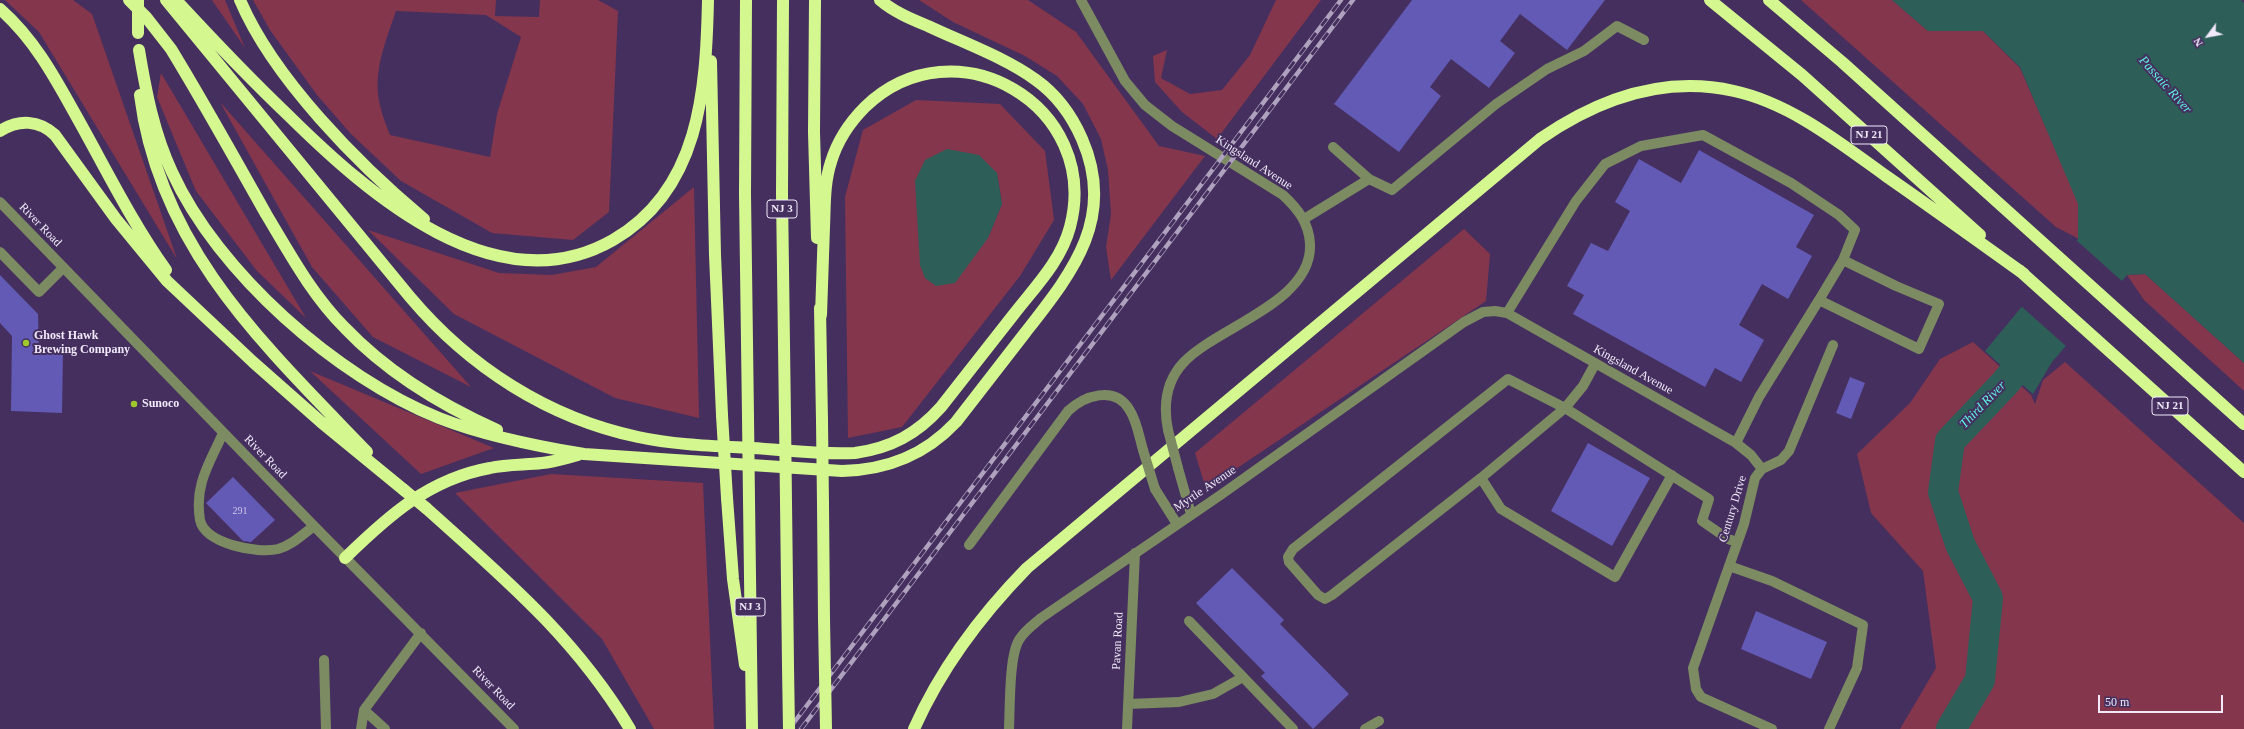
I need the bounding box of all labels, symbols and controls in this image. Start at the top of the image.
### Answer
north arrow [2188,16,2228,56]
text: N [2191,36,2205,49]
water label: Passaic River [2135,53,2195,117]
road number: NJ 21 [1851,126,1887,144]
street label: Kingsland Avenue [1213,133,1295,193]
street label: River Road [16,200,64,250]
road number: NJ 3 [767,200,797,218]
place label: Ghost Hawk Brewing Company [34,329,130,357]
marker: Ghost Hawk Brewing Company [21,338,31,348]
street label: Kingsland Avenue [1591,342,1675,398]
water label: Third River [1957,378,2009,432]
place label: Sunoco [142,397,179,411]
road number: NJ 21 [2152,397,2188,415]
marker: Sunoco [129,399,139,409]
street label: River Road [241,432,289,482]
street label: Myrtle Avenue [1171,463,1239,515]
street label: Century Drive [1716,474,1750,544]
house number: 291 [232,505,248,517]
road number: NJ 3 [735,598,765,616]
street label: Pavan Road [1109,612,1127,670]
street label: River Road [469,663,517,713]
scale bar [2100,687,2225,713]
text: 50 m [2105,695,2129,709]

